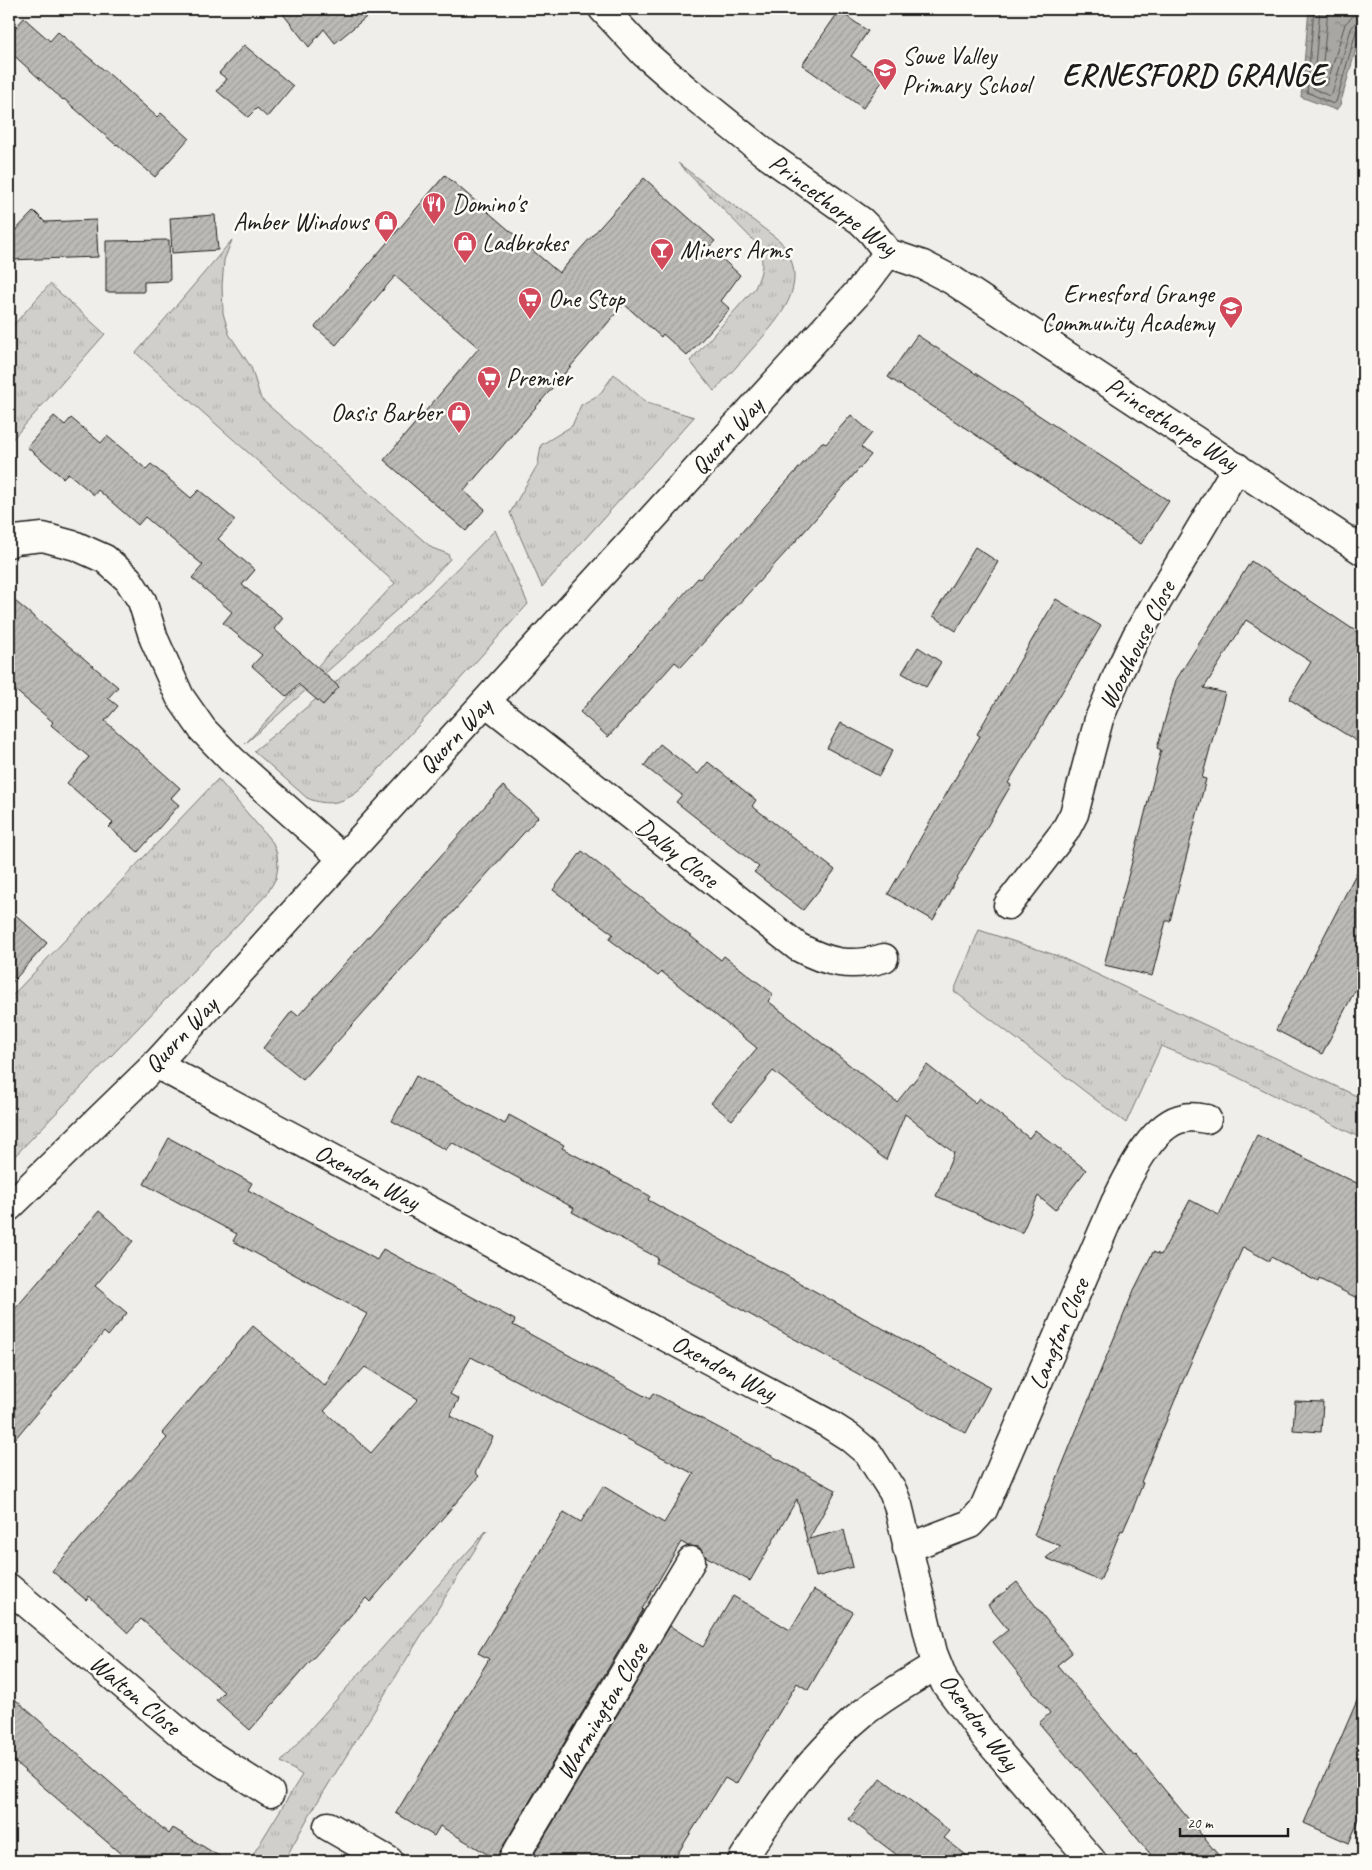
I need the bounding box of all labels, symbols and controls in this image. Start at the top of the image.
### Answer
place label: Sowe Valley Primary School [902,40,1035,101]
district label: ERNESFORD GRANGE [1062,56,1329,94]
school or university icon: Sowe Valley Primary School [872,57,898,91]
street label: Princethorpe Way [763,147,904,264]
place label: Domino's [452,188,528,220]
restaurant icon: Domino's [421,191,447,225]
place label: Amber Windows [233,206,370,238]
shop icon: Amber Windows [373,209,399,243]
place label: Ladbrokes [482,227,570,259]
shop icon: Ladbrokes [452,230,478,264]
place label: Miners Arms [680,234,793,266]
bar icon: Miners Arms [649,237,675,271]
place label: Ernesford Grange Community Academy [1041,278,1216,339]
place label: One Stop [548,283,626,315]
supermarket icon: One Stop [517,286,543,320]
school or university icon: Ernesford Grange Community Academy [1218,295,1244,329]
place label: Premier [506,362,574,394]
supermarket icon: Premier [476,365,502,399]
street label: Princethorpe Way [1100,369,1246,480]
street label: Quorn Way [684,389,772,482]
place label: Oasis Barber [331,397,444,429]
shop icon: Oasis Barber [446,400,472,434]
street label: Woodhouse Close [1091,574,1184,714]
street label: Quorn Way [411,689,500,781]
street label: Dalby Close [629,811,726,897]
street label: Quorn Way [137,988,226,1080]
street label: Oxendon Way [309,1136,426,1219]
street label: Langton Close [1021,1272,1097,1394]
street label: Oxendon Way [666,1327,783,1410]
street label: Warmington Close [549,1635,656,1785]
street label: Walton Close [83,1648,189,1744]
street label: Oxendon Way [932,1667,1027,1778]
scale bar [1180,1805,1287,1837]
text: 20 m [1187,1814,1214,1833]

